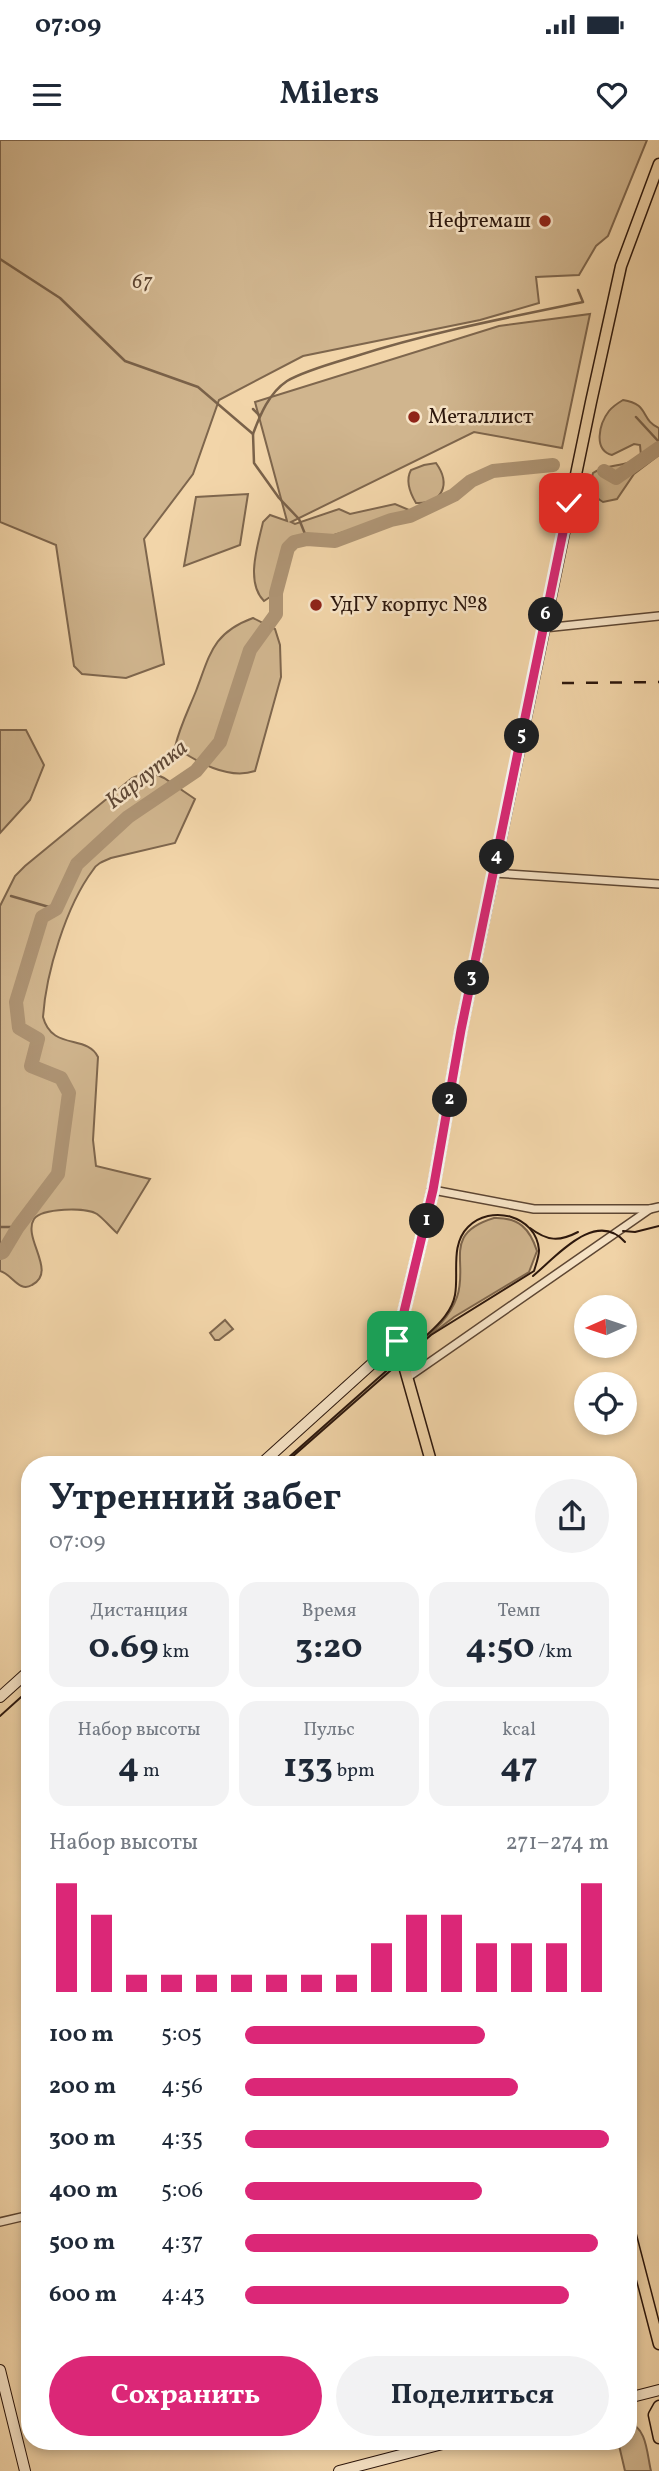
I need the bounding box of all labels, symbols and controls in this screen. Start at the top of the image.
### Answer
text: 07:09 [35,7,101,43]
text: Milers [280,73,379,117]
icon: menu [28,76,66,114]
icon: heart [593,76,631,114]
place label: Нефтемаш [428,207,531,236]
marker: Нефтемаш [537,213,553,229]
park label: 67 [131,268,153,297]
place label: Металлист [428,403,534,432]
marker: Металлист [406,409,422,425]
pin [539,473,599,533]
icon: check [550,484,588,522]
place label: УдГУ корпус №8 [330,591,488,620]
marker: УдГУ корпус №8 [308,597,324,613]
pin: 6 [528,598,564,632]
text: 6 [540,601,551,627]
pin: 5 [504,718,540,754]
text: 5 [517,722,526,748]
water label: Карлутка [99,732,195,817]
pin: 4 [480,840,514,874]
text: 4 [491,843,502,869]
pin: 3 [454,960,490,996]
text: 3 [467,964,476,990]
pin: 2 [433,1082,468,1118]
text: 2 [445,1086,454,1112]
pin: 1 [410,1204,444,1238]
text: 1 [423,1207,430,1233]
north arrow [574,1295,637,1358]
map controls [574,1295,637,1435]
pin [367,1311,427,1371]
icon: arrive [378,1322,416,1360]
button: locate [574,1372,637,1435]
text: Утренний забег [49,1473,341,1526]
button: share [535,1479,609,1553]
text: 07:09 [49,1526,105,1558]
text: Дистанция [90,1598,188,1624]
text: Время [302,1598,356,1624]
text: Темп [498,1598,540,1624]
text: 0.69 [88,1624,159,1672]
text: 3:20 [295,1624,363,1672]
text: 4:50 [465,1624,535,1672]
text: km [159,1639,190,1665]
text: /km [535,1639,573,1665]
text: Набор высоты [77,1717,201,1743]
text: Пульс [303,1717,355,1743]
text: kcal [502,1717,536,1743]
text: 4 [118,1743,139,1791]
text: 133 [283,1743,333,1791]
text: 47 [500,1743,538,1791]
text: m [139,1758,160,1784]
text: bpm [333,1758,375,1784]
text: Набор высоты [49,1827,198,1859]
text: 271–274 m [506,1827,609,1859]
text: 100 m [49,2019,114,2051]
text: 5:05 [161,2019,202,2051]
text: 200 m [49,2071,116,2103]
text: 4:56 [161,2071,203,2103]
text: 300 m [49,2123,116,2155]
text: 4:35 [161,2123,203,2155]
text: 400 m [49,2175,118,2207]
text: 5:06 [161,2175,203,2207]
text: 500 m [49,2227,115,2259]
text: 4:37 [161,2227,203,2259]
text: 600 m [49,2279,117,2311]
text: 4:43 [161,2279,205,2311]
button: Сохранить [49,2356,322,2436]
button: Поделиться [336,2356,609,2436]

